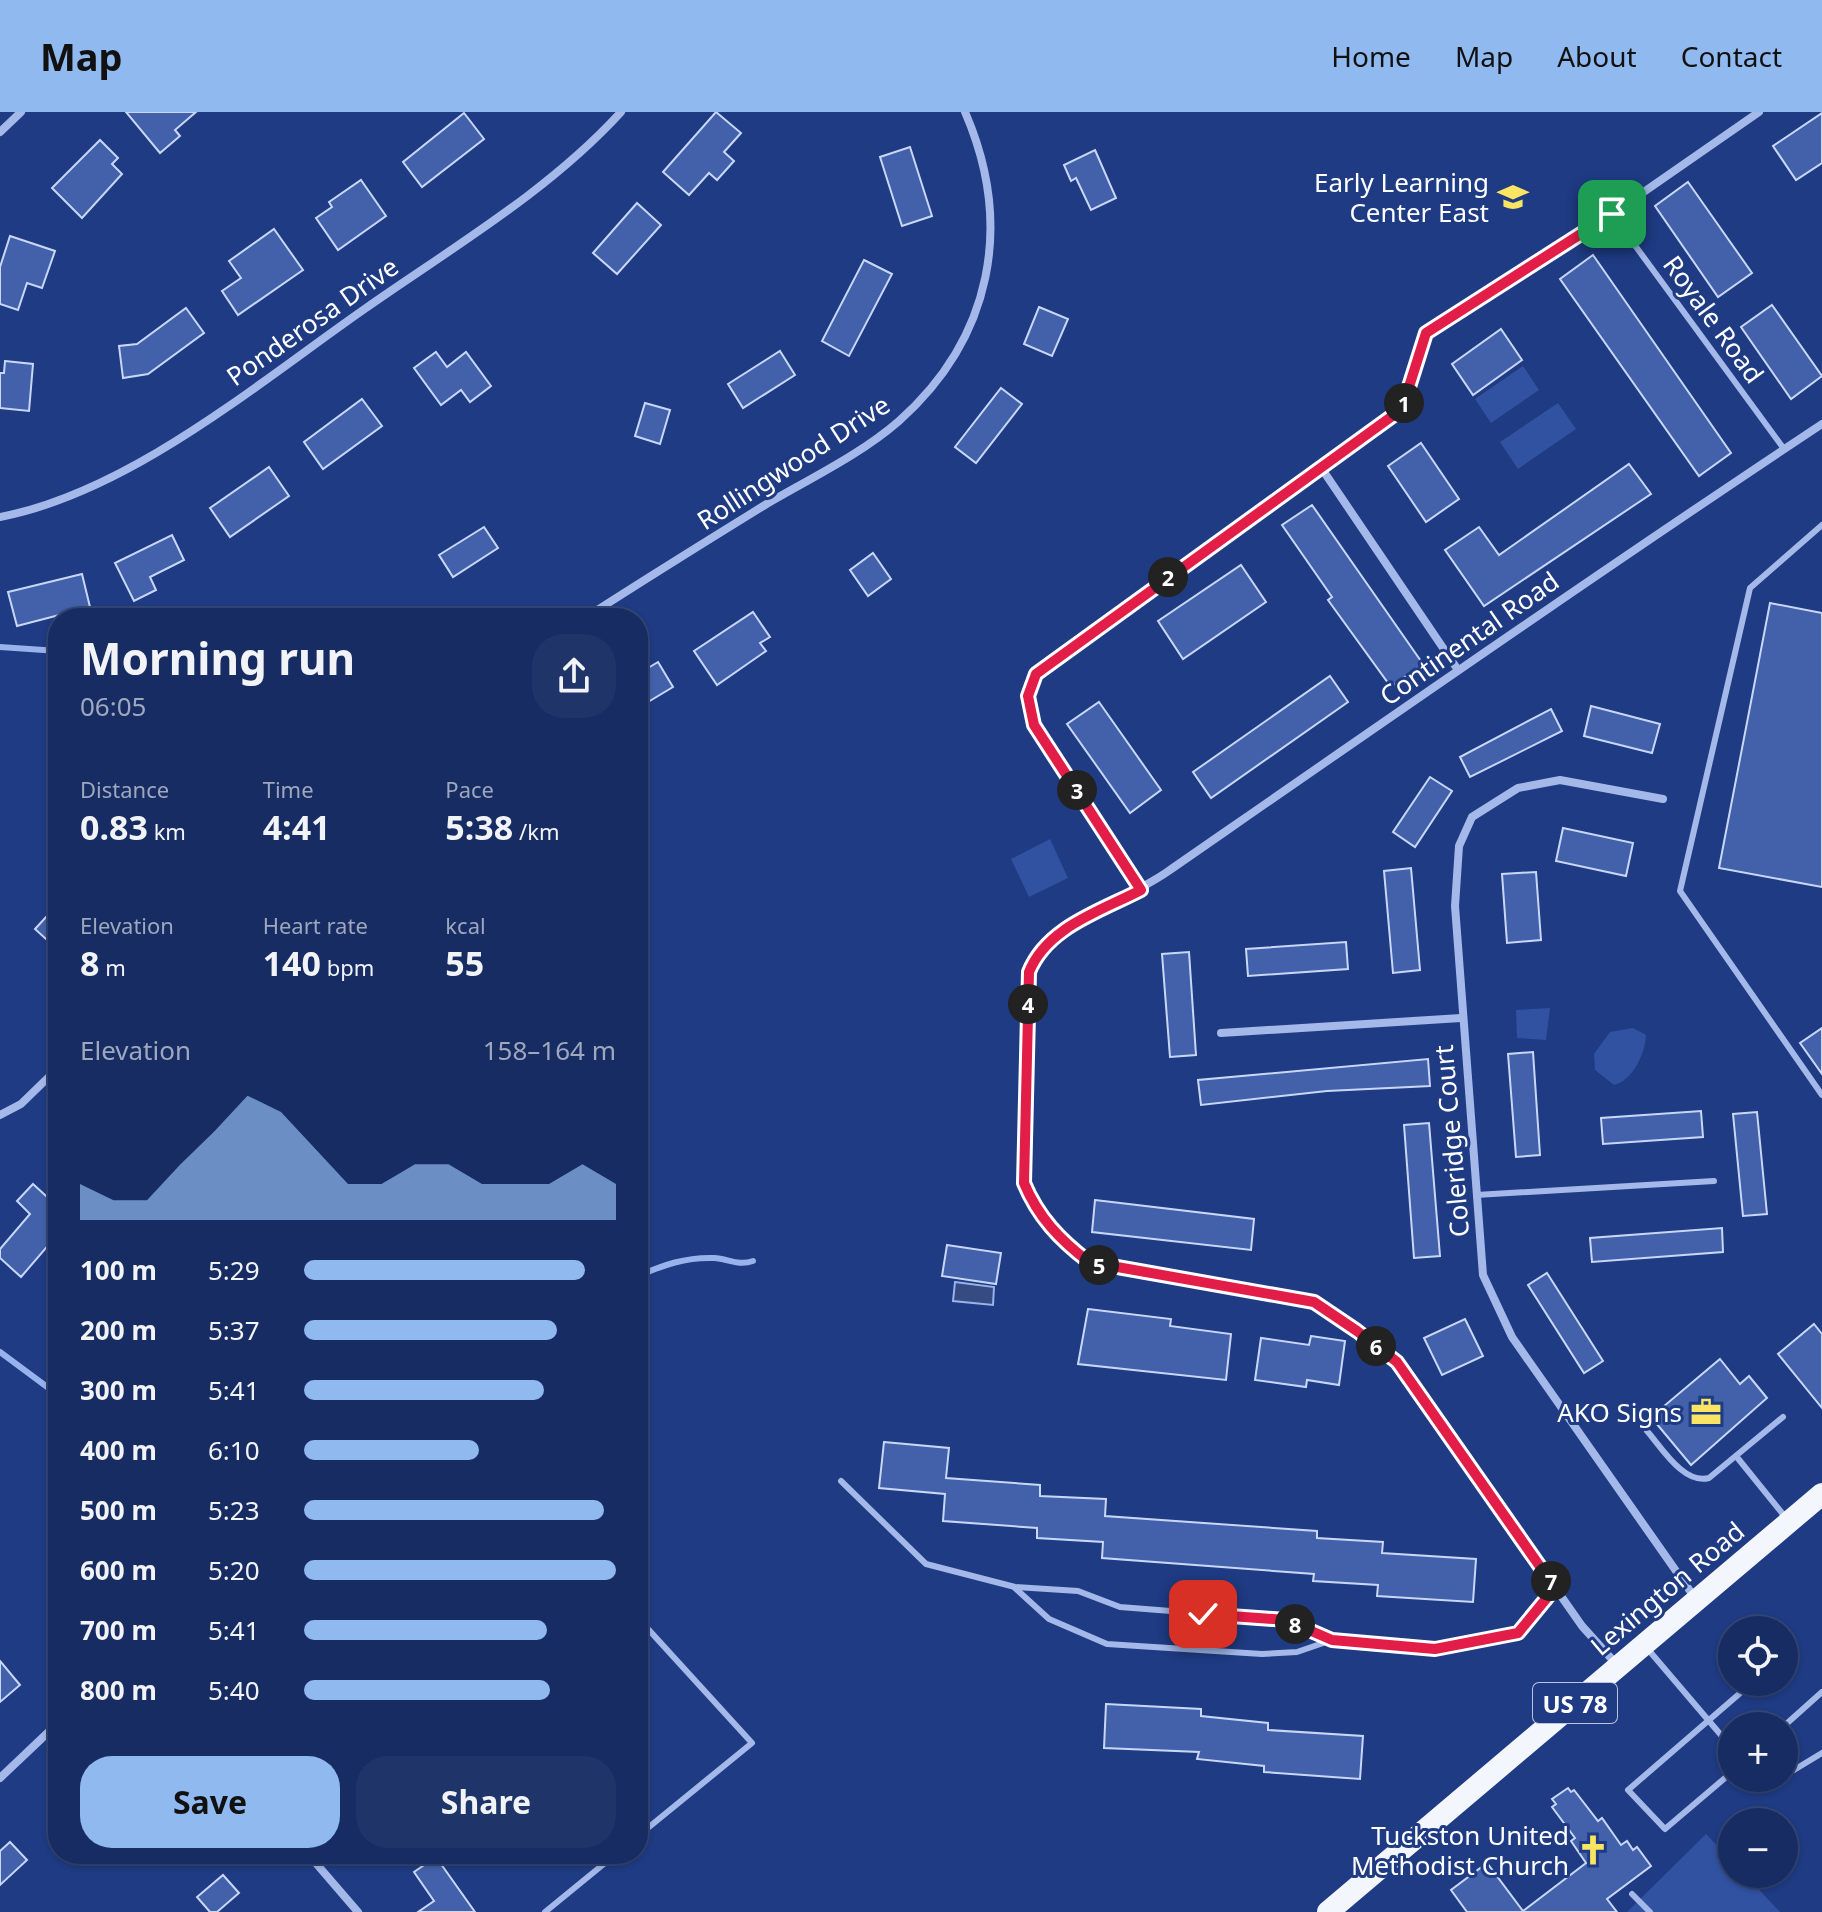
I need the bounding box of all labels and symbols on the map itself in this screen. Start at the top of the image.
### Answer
place label: Early Learning Center East [1314,164,1489,230]
school or university icon: Early Learning Center East [1496,180,1530,214]
pin [1578,180,1646,248]
street label: Ponderosa Drive [219,248,405,394]
street label: Royale Road [1655,248,1773,390]
pin: 1 [1384,383,1424,423]
street label: Rollingwood Drive [690,386,896,538]
pin: 2 [1148,557,1188,597]
street label: Continental Road [1372,563,1566,713]
pin: 3 [1057,770,1097,810]
pin: 4 [1008,984,1048,1024]
street label: Coleridge Court [1425,1043,1477,1239]
pin: 5 [1079,1245,1119,1285]
pin: 6 [1356,1326,1396,1366]
place label: AKO Signs [1557,1394,1682,1430]
office icon: AKO Signs [1689,1395,1723,1429]
street label: Lexington Road [1582,1513,1752,1663]
pin: 7 [1531,1561,1571,1601]
pin [1169,1580,1237,1648]
pin: 8 [1275,1604,1315,1644]
road number: US 78 [1533,1683,1617,1723]
place label: Tuckston United Methodist Church [1351,1817,1569,1883]
church icon: Tuckston United Methodist Church [1576,1833,1610,1867]

